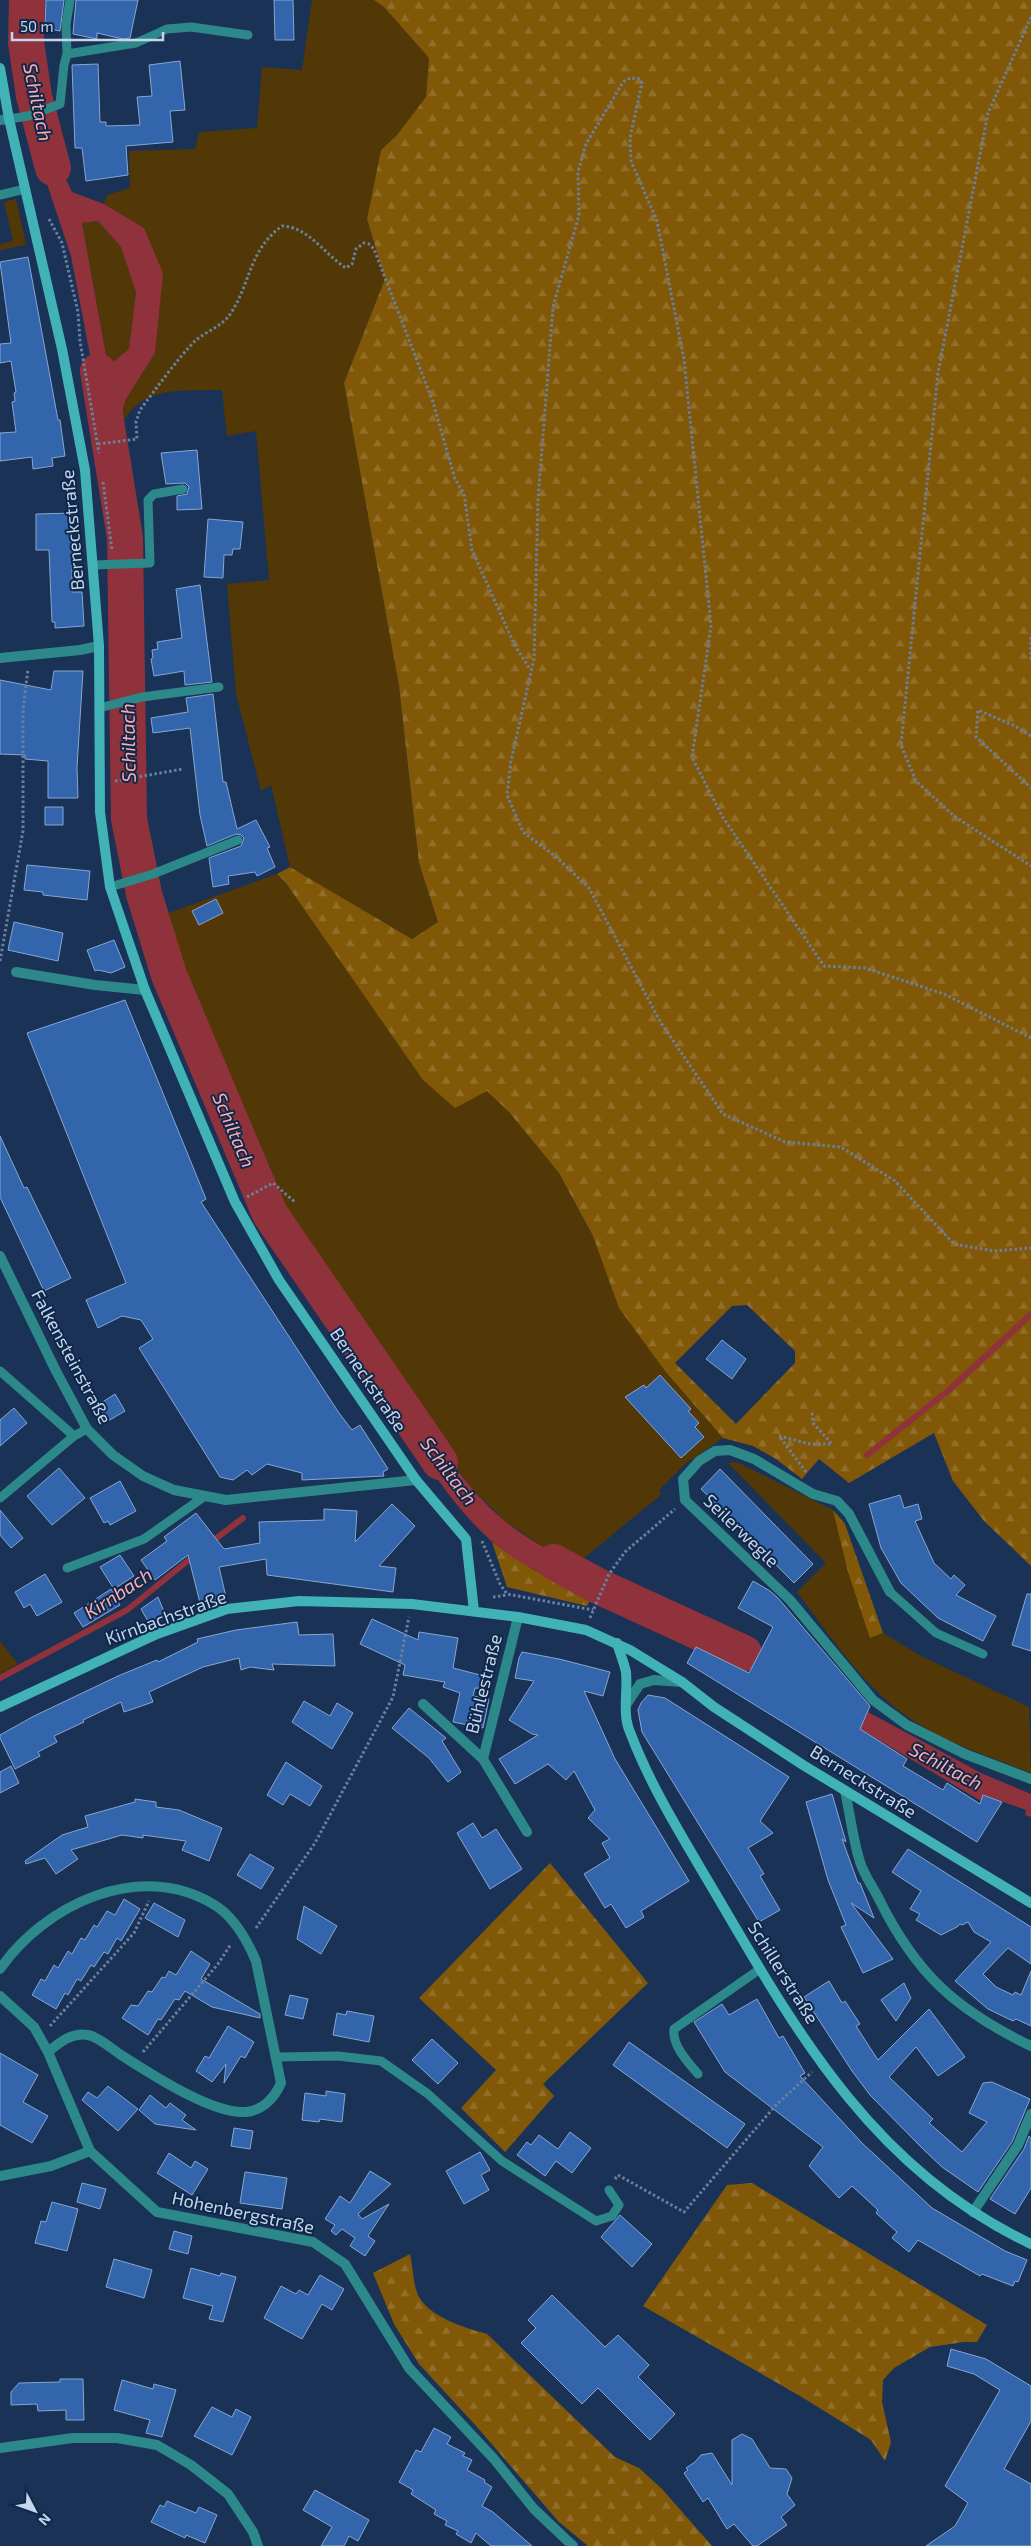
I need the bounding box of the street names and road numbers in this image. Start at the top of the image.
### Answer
street label: Berneckstraße [56,469,88,591]
street label: Falkensteinstraße [27,1286,117,1427]
street label: Berneckstraße [326,1323,412,1436]
street label: Seilerwegle [700,1489,784,1572]
street label: Kirnbachstraße [102,1585,229,1649]
street label: Bühlestraße [460,1632,506,1736]
street label: Berneckstraße [806,1740,921,1823]
street label: Schillerstraße [744,1917,824,2028]
street label: Hohenbergstraße [170,2186,316,2238]

